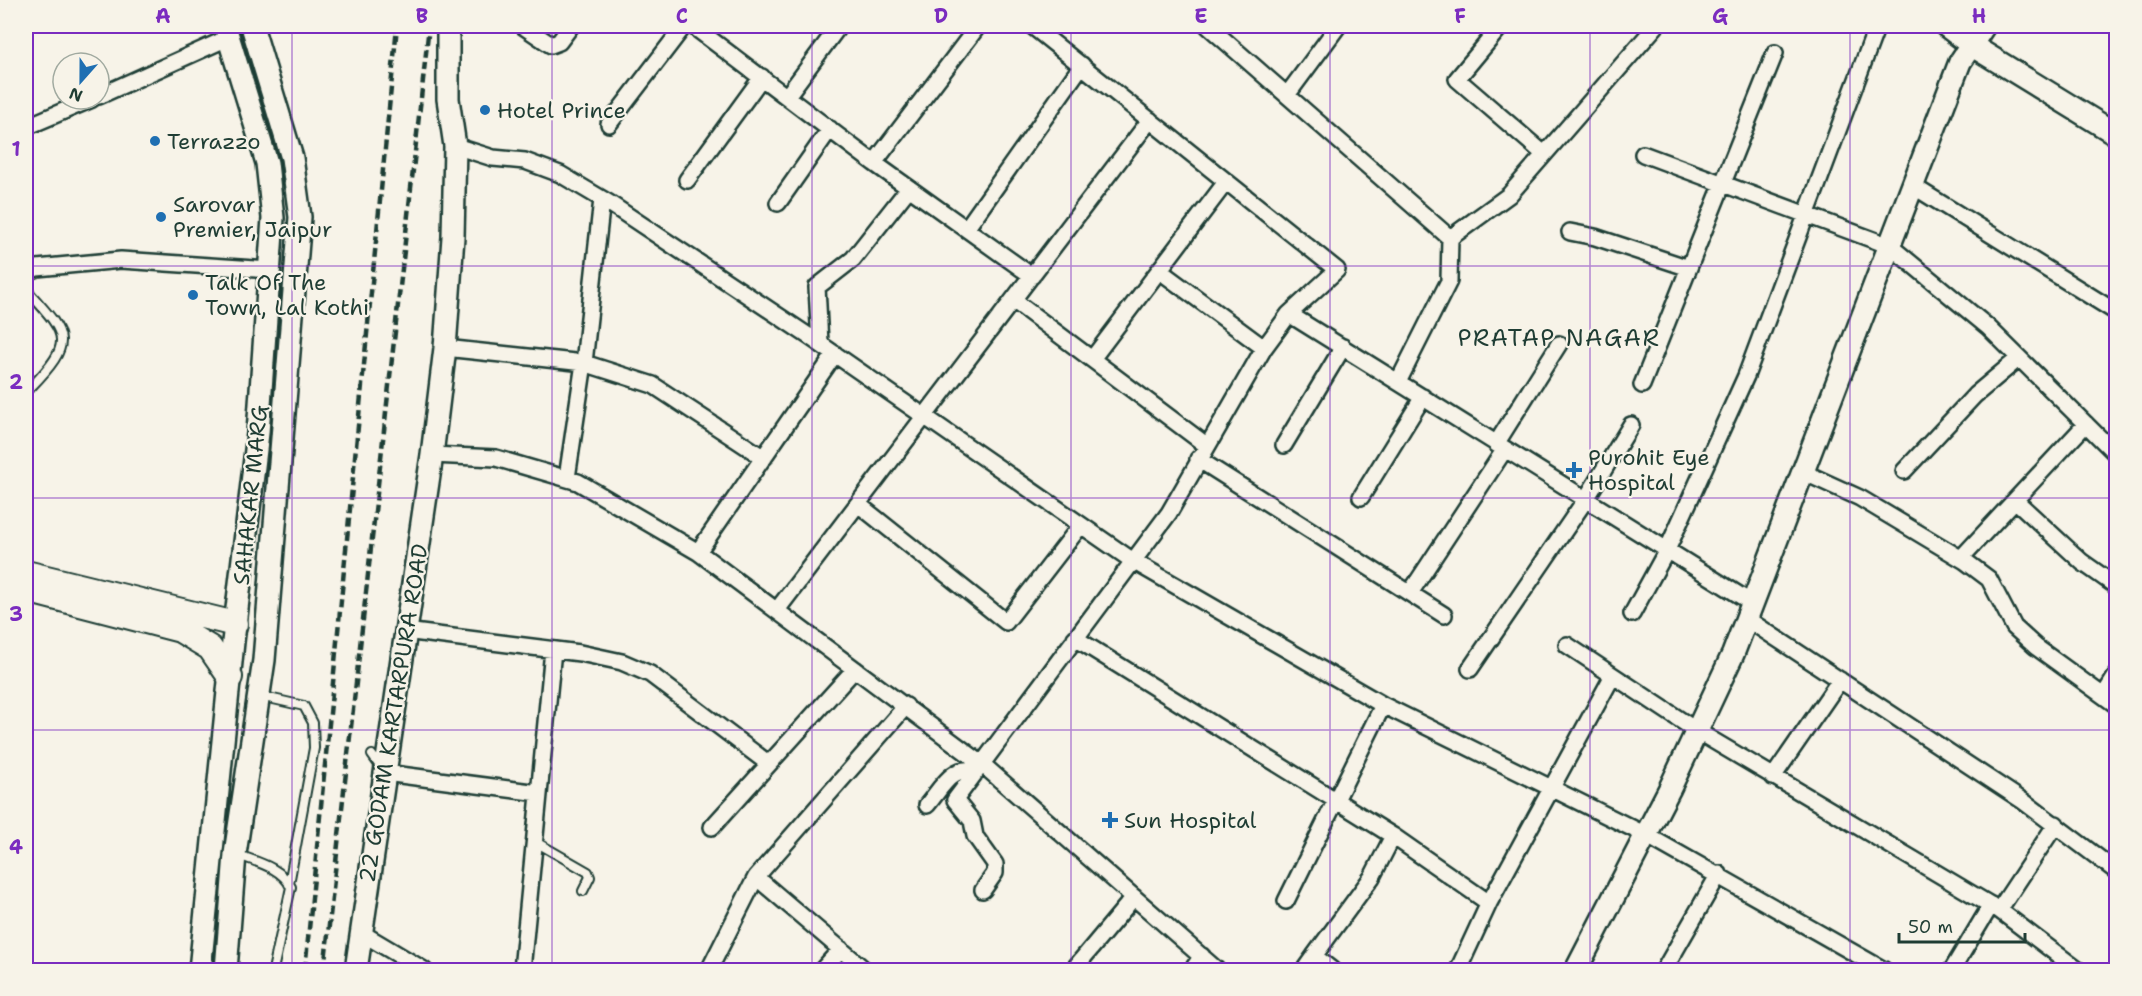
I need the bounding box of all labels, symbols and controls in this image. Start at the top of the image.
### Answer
text: A [155,3,171,29]
text: B [416,3,428,29]
text: C [676,3,688,29]
text: D [934,3,948,29]
text: E [1194,3,1208,29]
text: F [1454,3,1466,29]
text: G [1712,3,1728,29]
text: H [1972,3,1986,29]
north arrow [51,51,111,111]
text: N [66,82,85,107]
place label: Hotel Prince [497,96,626,125]
marker: Hotel Prince [478,103,492,117]
place label: Terrazzo [167,127,261,156]
marker: Terrazzo [148,134,162,148]
text: 1 [11,136,21,162]
place label: Sarovar Premier, Jaipur [173,190,332,244]
marker: Sarovar Premier, Jaipur [154,210,168,224]
place label: Talk Of The Town, Lal Kothi [205,268,369,322]
marker: Talk Of The Town, Lal Kothi [186,288,200,302]
district label: PRATAP NAGAR [1457,322,1661,354]
text: 2 [9,369,23,395]
street label: SAHAKAR MARG [227,403,274,586]
place label: Purohit Eye Hospital [1588,443,1710,497]
marker: Purohit Eye Hospital [1565,461,1583,479]
street label: 22 GODAM KARTARPURA ROAD [352,542,435,885]
text: 3 [9,601,23,627]
place label: Sun Hospital [1124,806,1257,835]
marker: Sun Hospital [1101,811,1119,829]
text: 4 [9,834,23,860]
scale bar [1899,906,2025,944]
text: 50 m [1908,915,1953,939]

